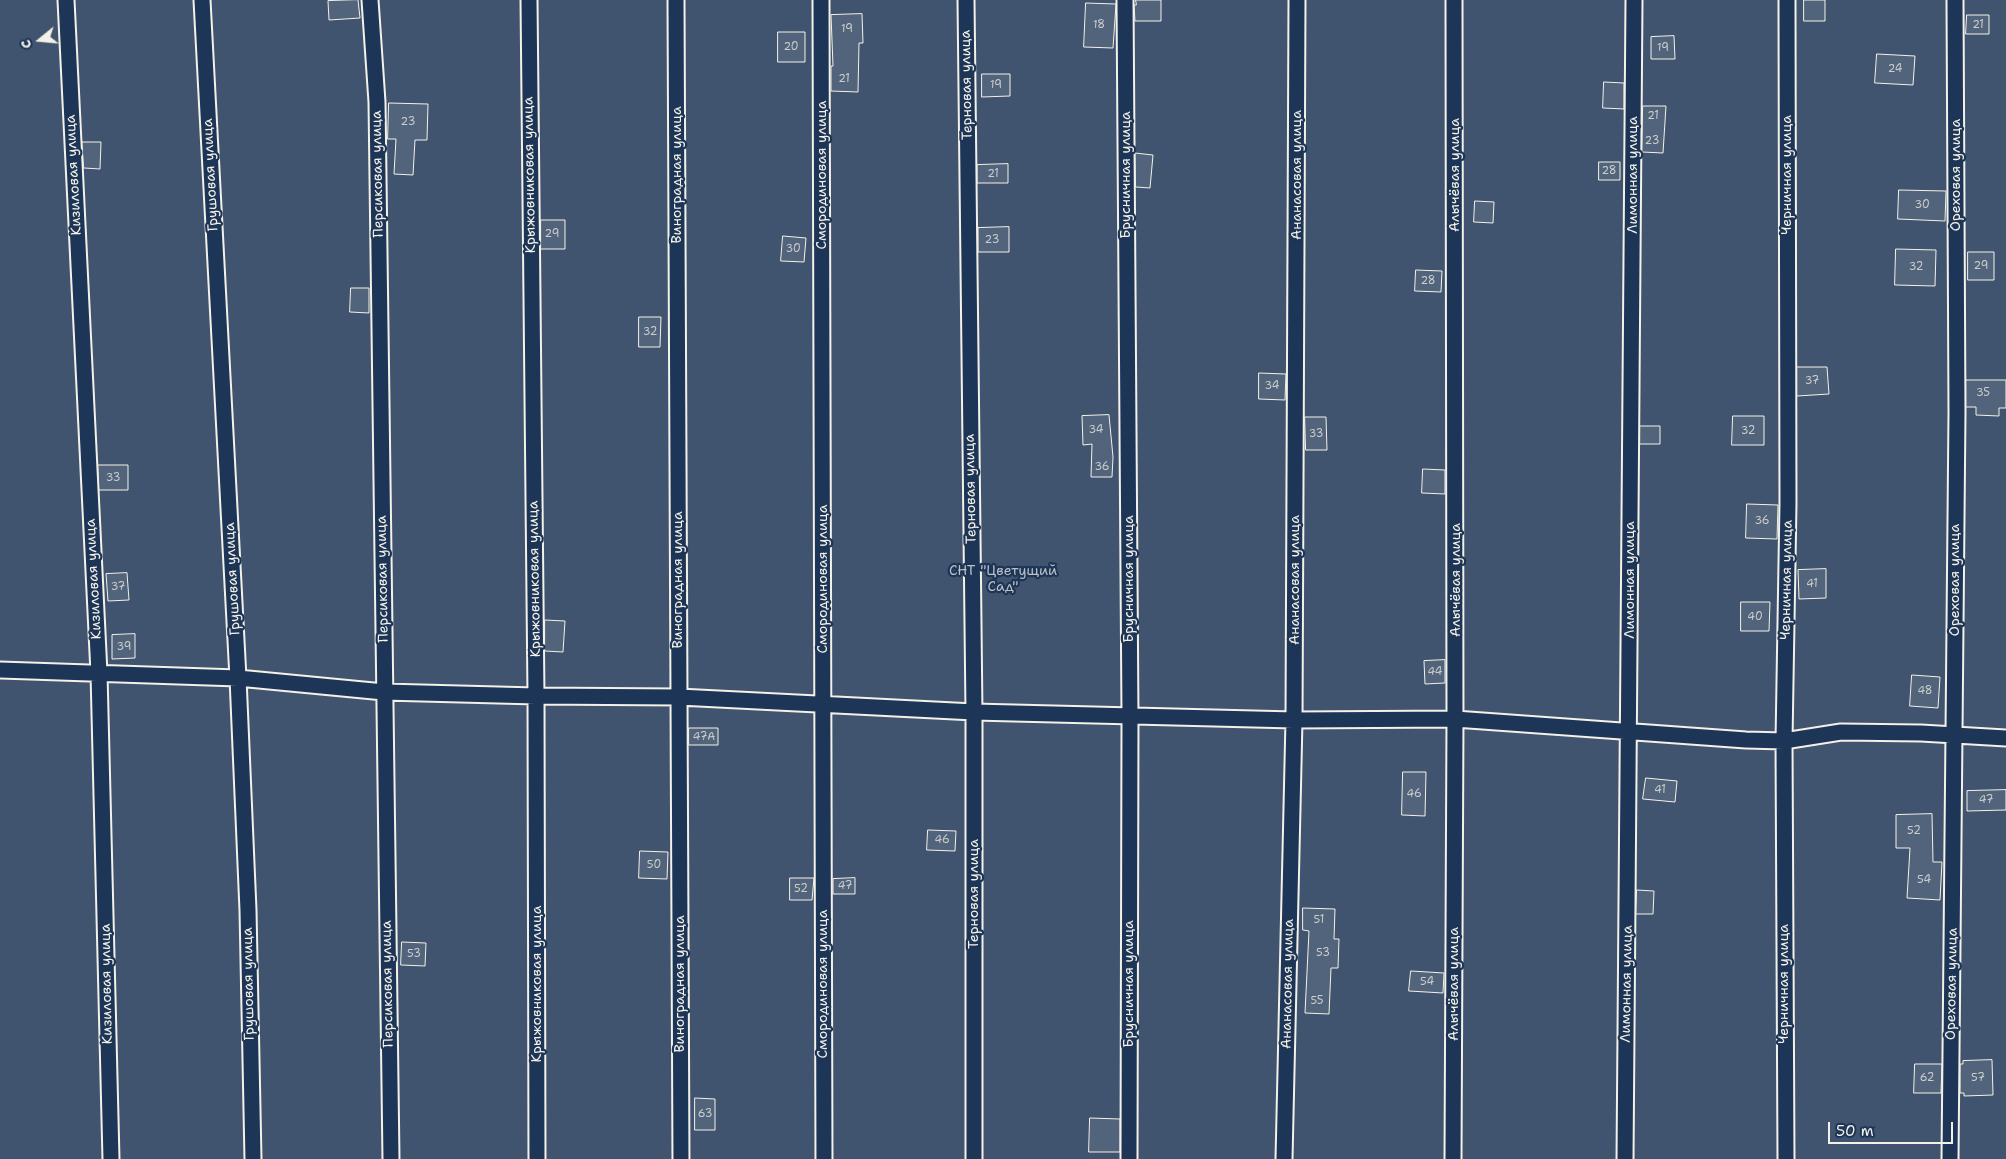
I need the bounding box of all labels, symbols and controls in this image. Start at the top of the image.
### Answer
north arrow [15,15,65,65]
house number: 18 [1093,18,1105,32]
house number: 21 [1972,18,1984,32]
house number: 19 [841,22,853,36]
street label: Терновая улица [958,30,976,140]
text: С [16,38,36,51]
house number: 20 [783,40,799,54]
house number: 19 [1657,41,1669,55]
house number: 24 [1888,62,1902,76]
house number: 21 [838,72,850,86]
house number: 19 [990,78,1002,92]
street label: Крыжовниковая улица [520,96,540,254]
street label: Смородиновая улица [814,101,830,249]
street label: Виноградная улица [669,106,685,244]
house number: 21 [1647,109,1659,123]
street label: Персиковая улица [368,110,388,238]
street label: Ананасовая улица [1289,110,1305,240]
street label: Брусничная улица [1118,111,1134,239]
street label: Кизиловая улица [62,114,86,236]
house number: 23 [401,115,415,129]
street label: Черничная улица [1779,115,1795,235]
street label: Лимонная улица [1625,116,1641,234]
street label: Грушовая улица [200,118,222,232]
street label: Алычёвая улица [1447,118,1463,232]
street label: Ореховая улица [1948,119,1964,231]
house number: 23 [1645,134,1659,148]
house number: 28 [1601,164,1617,178]
house number: 21 [987,167,999,181]
house number: 30 [1914,198,1930,212]
house number: 29 [545,227,559,241]
house number: 23 [985,233,999,247]
house number: 30 [785,242,801,256]
house number: 29 [1974,259,1988,273]
house number: 32 [1909,260,1923,274]
house number: 28 [1420,274,1436,288]
house number: 32 [643,325,657,339]
house number: 37 [1805,374,1819,388]
house number: 34 [1265,379,1279,393]
house number: 35 [1976,386,1990,400]
house number: 34 [1089,423,1103,437]
house number: 32 [1741,424,1755,438]
house number: 33 [1309,427,1323,441]
street label: Терновая улица [962,434,980,544]
house number: 36 [1094,460,1110,474]
house number: 33 [106,471,120,485]
street label: Крыжовниковая улица [525,500,545,658]
street label: Смородиновая улица [815,505,831,653]
street label: Виноградная улица [670,511,686,649]
house number: 36 [1754,514,1770,528]
street label: Персиковая улица [373,515,393,643]
street label: Брусничная улица [1121,515,1137,643]
street label: Ананасовая улица [1287,515,1303,645]
street label: Кизиловая улица [82,518,106,640]
street label: Черничная улица [1778,520,1796,640]
street label: Лимонная улица [1622,521,1638,639]
street label: Грушовая улица [222,522,244,636]
street label: Алычёвая улица [1448,523,1464,637]
street label: Ореховая улица [1947,524,1963,636]
park label: СНТ "Цветущий Сад" [949,563,1057,596]
house number: 41 [1806,577,1818,591]
house number: 37 [111,580,125,594]
house number: 40 [1747,610,1763,624]
house number: 39 [117,640,131,654]
house number: 44 [1427,665,1443,679]
house number: 48 [1917,684,1933,698]
house number: 47А [693,730,715,744]
house number: 41 [1654,783,1666,797]
house number: 46 [1406,787,1422,801]
house number: 47 [1979,793,1993,807]
house number: 52 [1907,824,1921,838]
house number: 46 [934,833,950,847]
street label: Терновая улица [966,839,982,949]
house number: 50 [647,858,661,872]
house number: 54 [1917,873,1931,887]
house number: 47 [838,879,852,893]
house number: 52 [794,882,808,896]
street label: Крыжовниковая улица [529,906,545,1062]
street label: Смородиновая улица [815,910,831,1058]
house number: 51 [1314,913,1324,927]
street label: Виноградная улица [672,915,688,1053]
street label: Ананасовая улица [1278,919,1298,1049]
street label: Персиковая улица [378,920,398,1048]
street label: Брусничная улица [1121,920,1137,1048]
street label: Кизиловая улица [98,923,116,1045]
street label: Черничная улица [1776,924,1792,1044]
street label: Лимонная улица [1618,925,1636,1043]
street label: Грушовая улица [240,927,258,1041]
street label: Алычёвая улица [1446,927,1462,1041]
street label: Ореховая улица [1943,928,1961,1040]
house number: 53 [1316,946,1330,960]
house number: 53 [407,947,421,961]
house number: 54 [1420,975,1434,989]
house number: 55 [1310,994,1324,1008]
house number: 62 [1920,1071,1934,1085]
house number: 57 [1971,1071,1985,1085]
house number: 63 [698,1107,712,1121]
scale bar [1831,1112,1956,1144]
text: 50 m [1836,1121,1874,1141]

